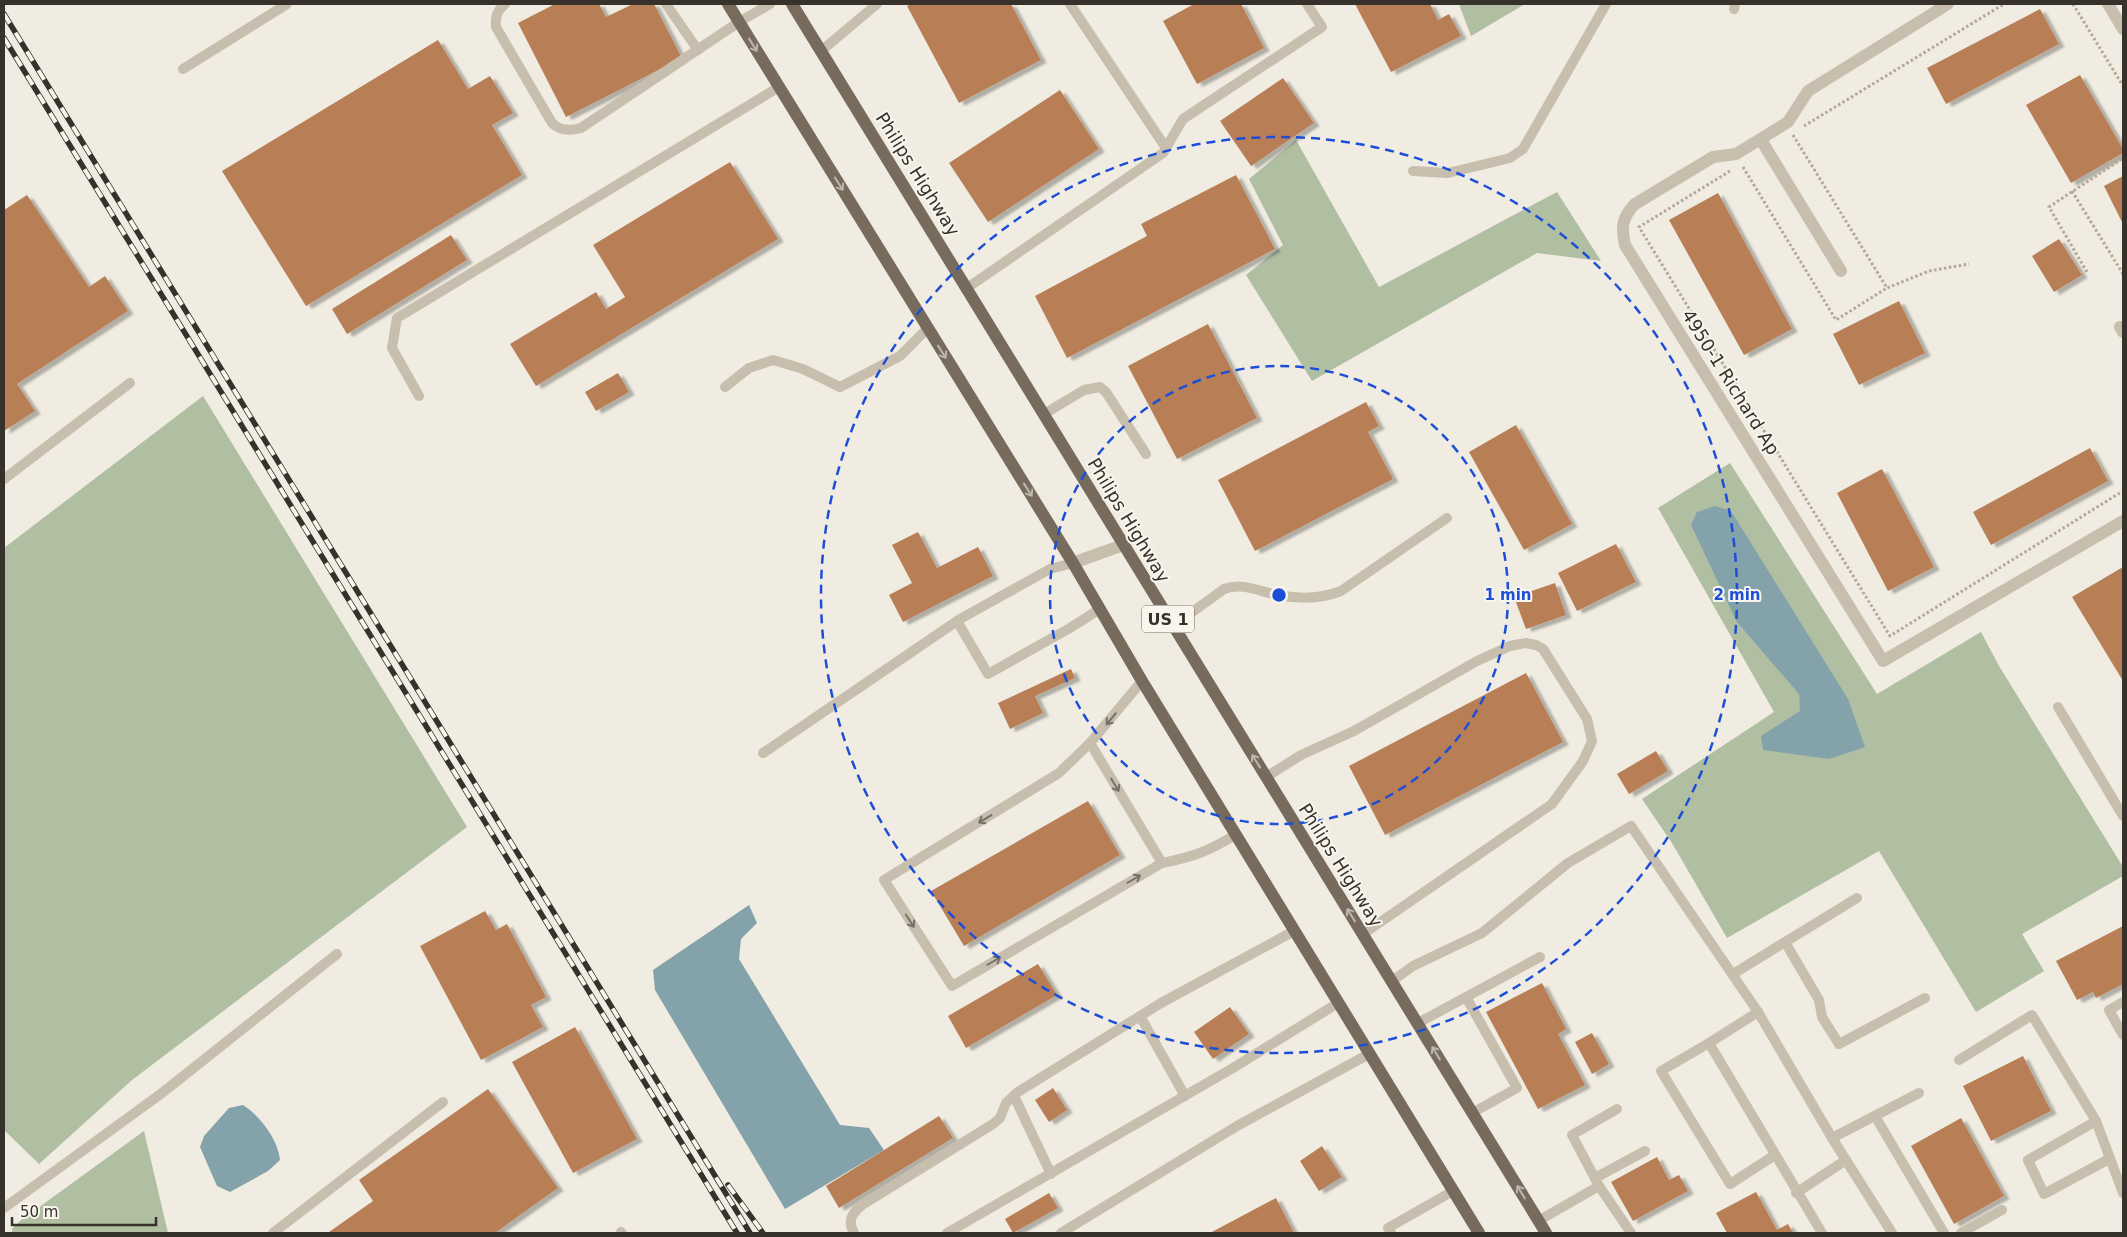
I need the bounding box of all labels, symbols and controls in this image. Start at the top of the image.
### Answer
one-way arrow [749,38,759,52]
street label: Philips Highway [872,108,965,240]
one-way arrow [834,176,844,190]
street label: 4950-1 Richard Ap [1678,305,1784,459]
one-way arrow [938,344,948,358]
street label: Philips Highway [1084,454,1175,586]
one-way arrow [1023,482,1033,496]
centre of rings [1270,586,1288,604]
text: 1 min [1484,586,1532,604]
text: 2 min [1713,586,1761,604]
road number: US 1 [1142,606,1194,632]
one-way arrow [1105,712,1116,725]
one-way arrow [1251,755,1261,769]
one-way arrow [1111,778,1121,792]
street label: Philips Highway [1295,799,1388,931]
one-way arrow [978,814,992,824]
one-way arrow [1127,874,1141,884]
one-way arrow [1345,908,1355,922]
one-way arrow [905,914,915,928]
one-way arrow [986,956,1000,966]
one-way arrow [1430,1047,1440,1061]
one-way arrow [1515,1185,1525,1199]
scale bar [12,1194,156,1226]
text: 50 m [20,1203,58,1221]

